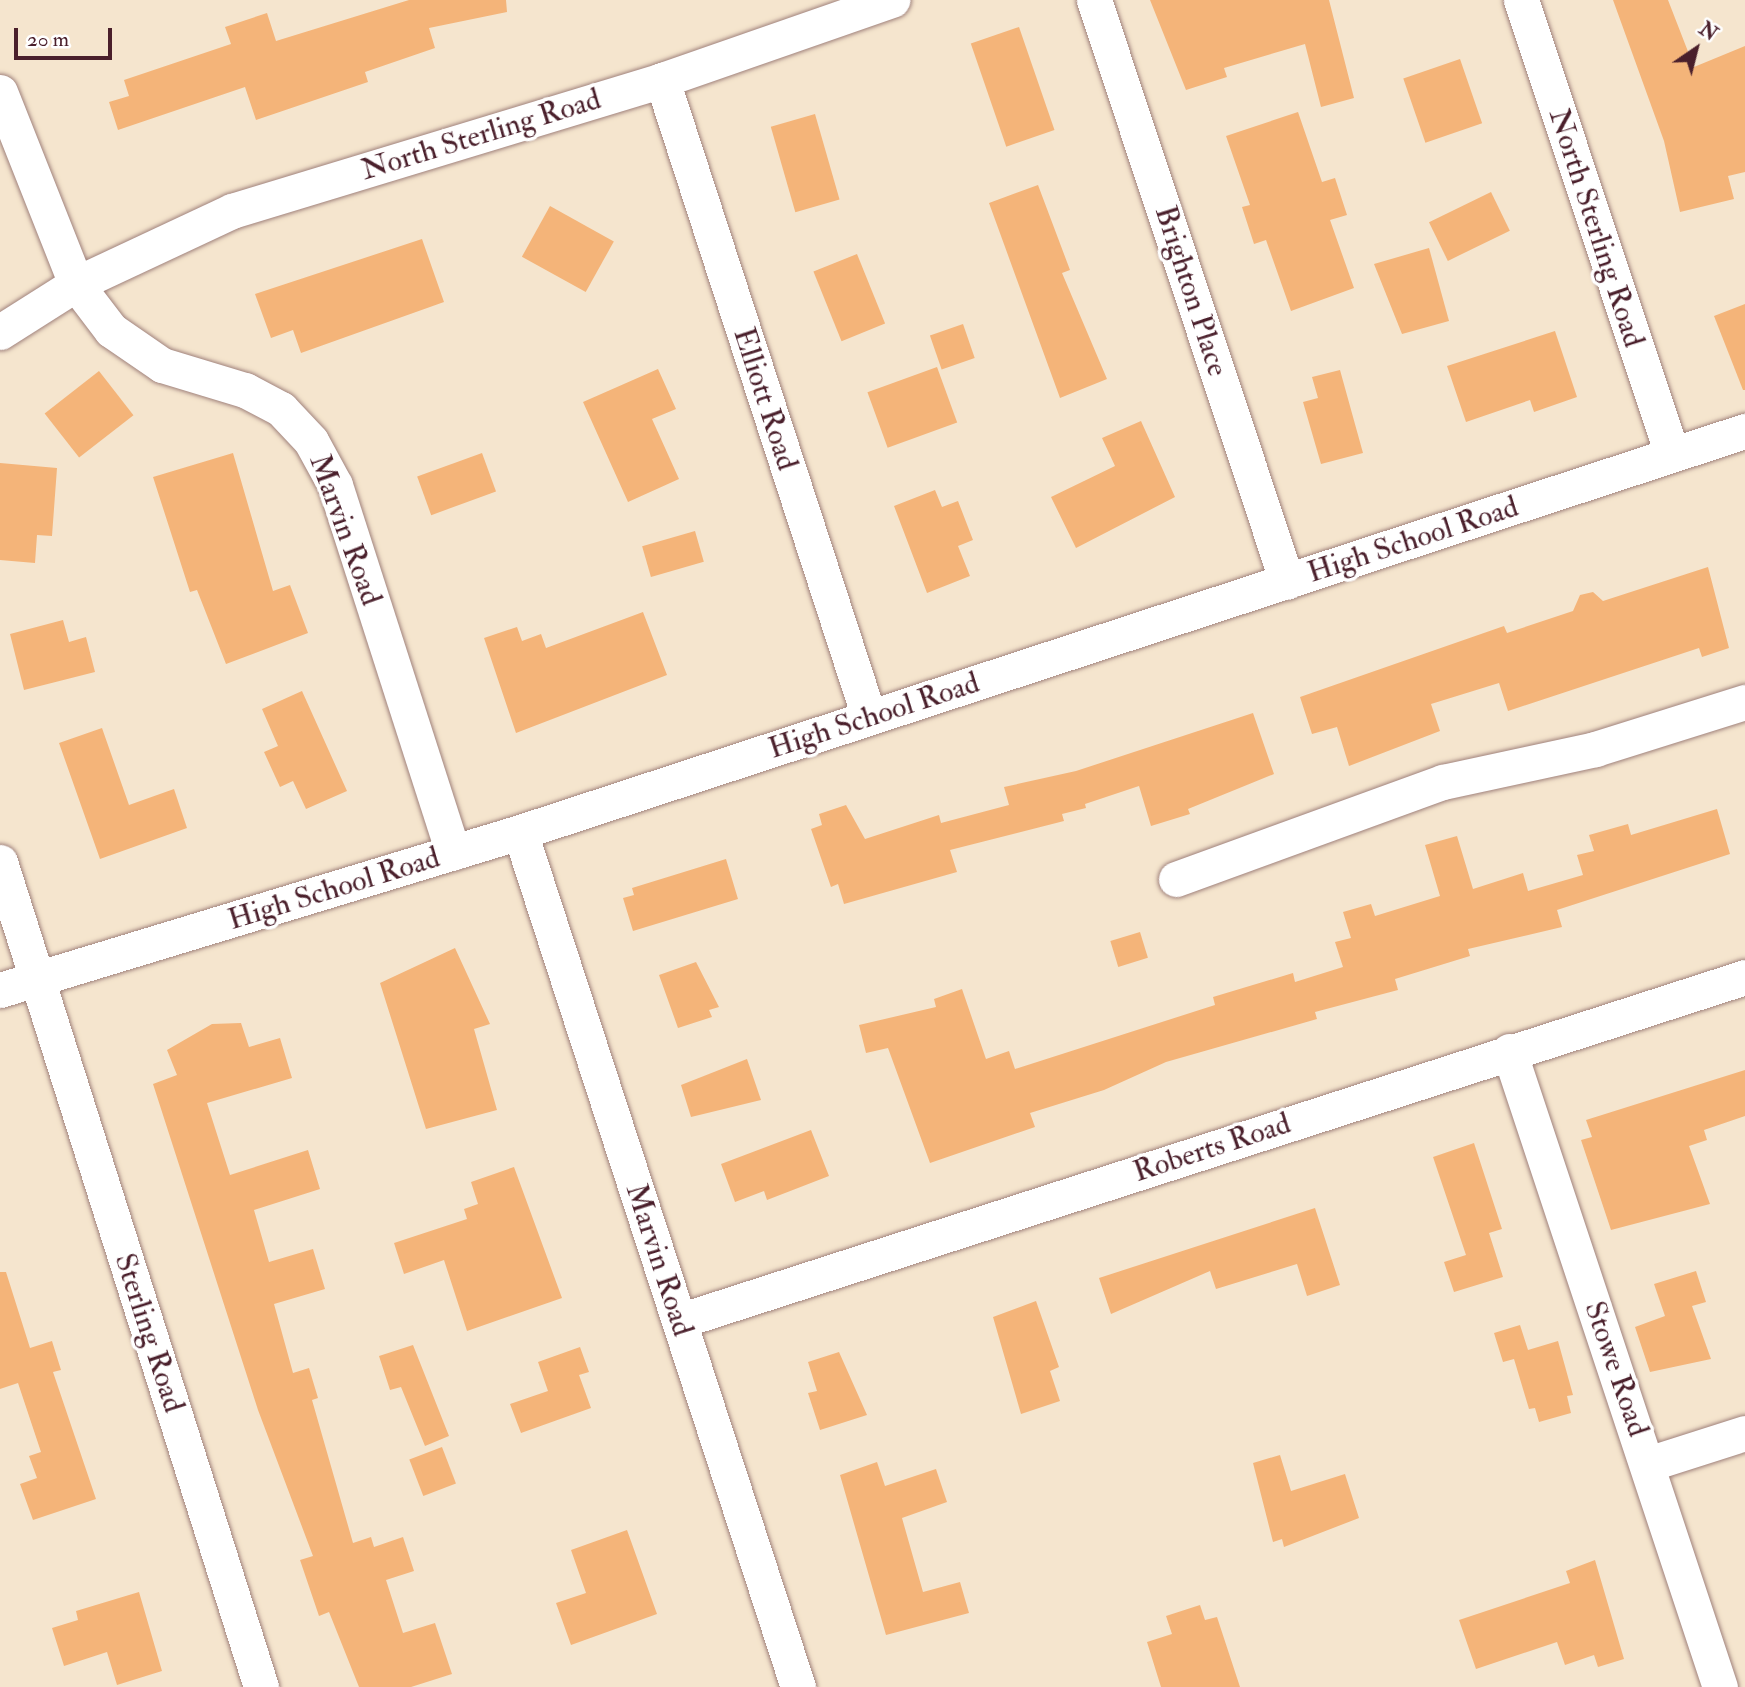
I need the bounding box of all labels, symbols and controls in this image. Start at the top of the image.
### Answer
scale bar [18,14,116,58]
north arrow [1661,14,1731,84]
text: N [1694,17,1722,47]
text: 20 m [27,26,69,53]
street label: North Sterling Road [357,81,605,189]
street label: North Sterling Road [1540,104,1652,352]
street label: Brighton Place [1147,201,1235,381]
street label: Elliott Road [725,323,805,475]
street label: Marvin Road [301,450,389,610]
street label: High School Road [1303,489,1523,591]
street label: High School Road [764,665,984,767]
street label: High School Road [224,840,444,938]
street label: Roberts Road [1129,1106,1295,1190]
street label: Marvin Road [617,1179,701,1341]
street label: Sterling Road [106,1249,192,1417]
street label: Stowe Road [1576,1297,1656,1441]

